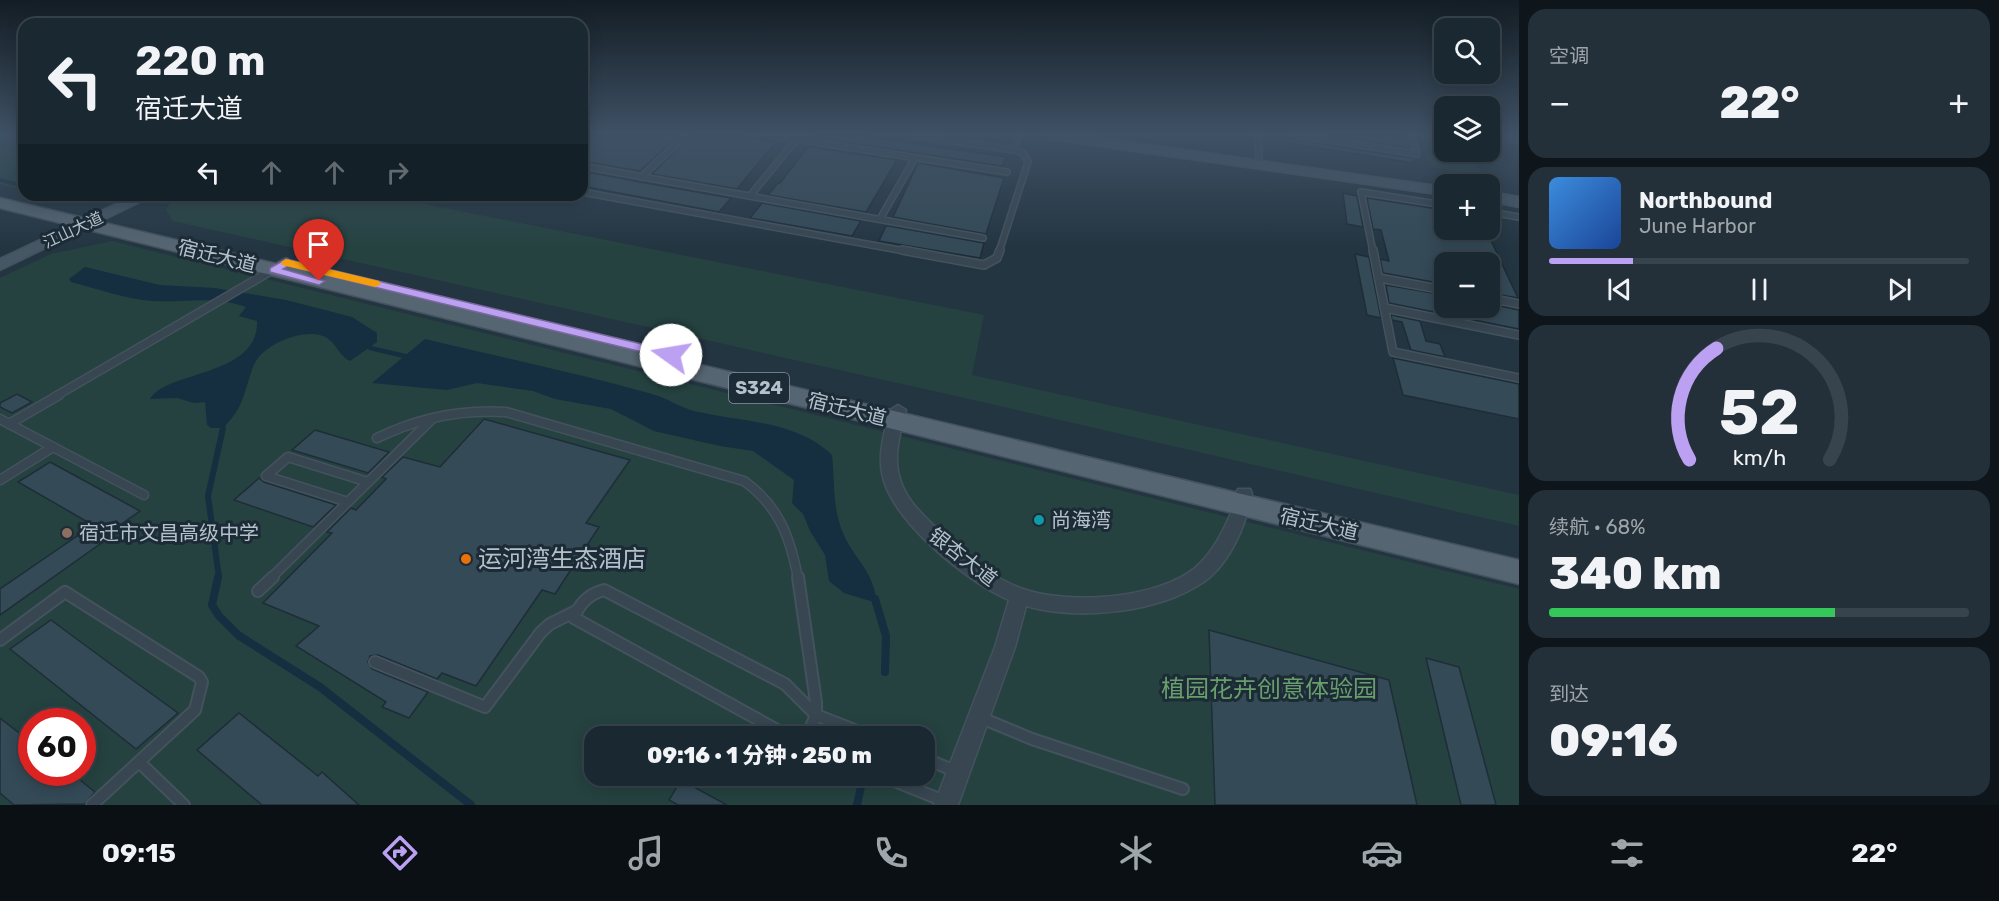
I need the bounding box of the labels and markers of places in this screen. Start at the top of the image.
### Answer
pin [293,219,344,281]
place label: 尚海湾 [1051,508,1111,532]
marker: 尚海湾 [1032,513,1046,527]
place label: 宿迁市文昌高级中学 [79,521,259,545]
marker: 宿迁市文昌高级中学 [60,526,74,540]
place label: 运河湾生态酒店 [478,545,646,573]
marker: 运河湾生态酒店 [459,552,473,566]

